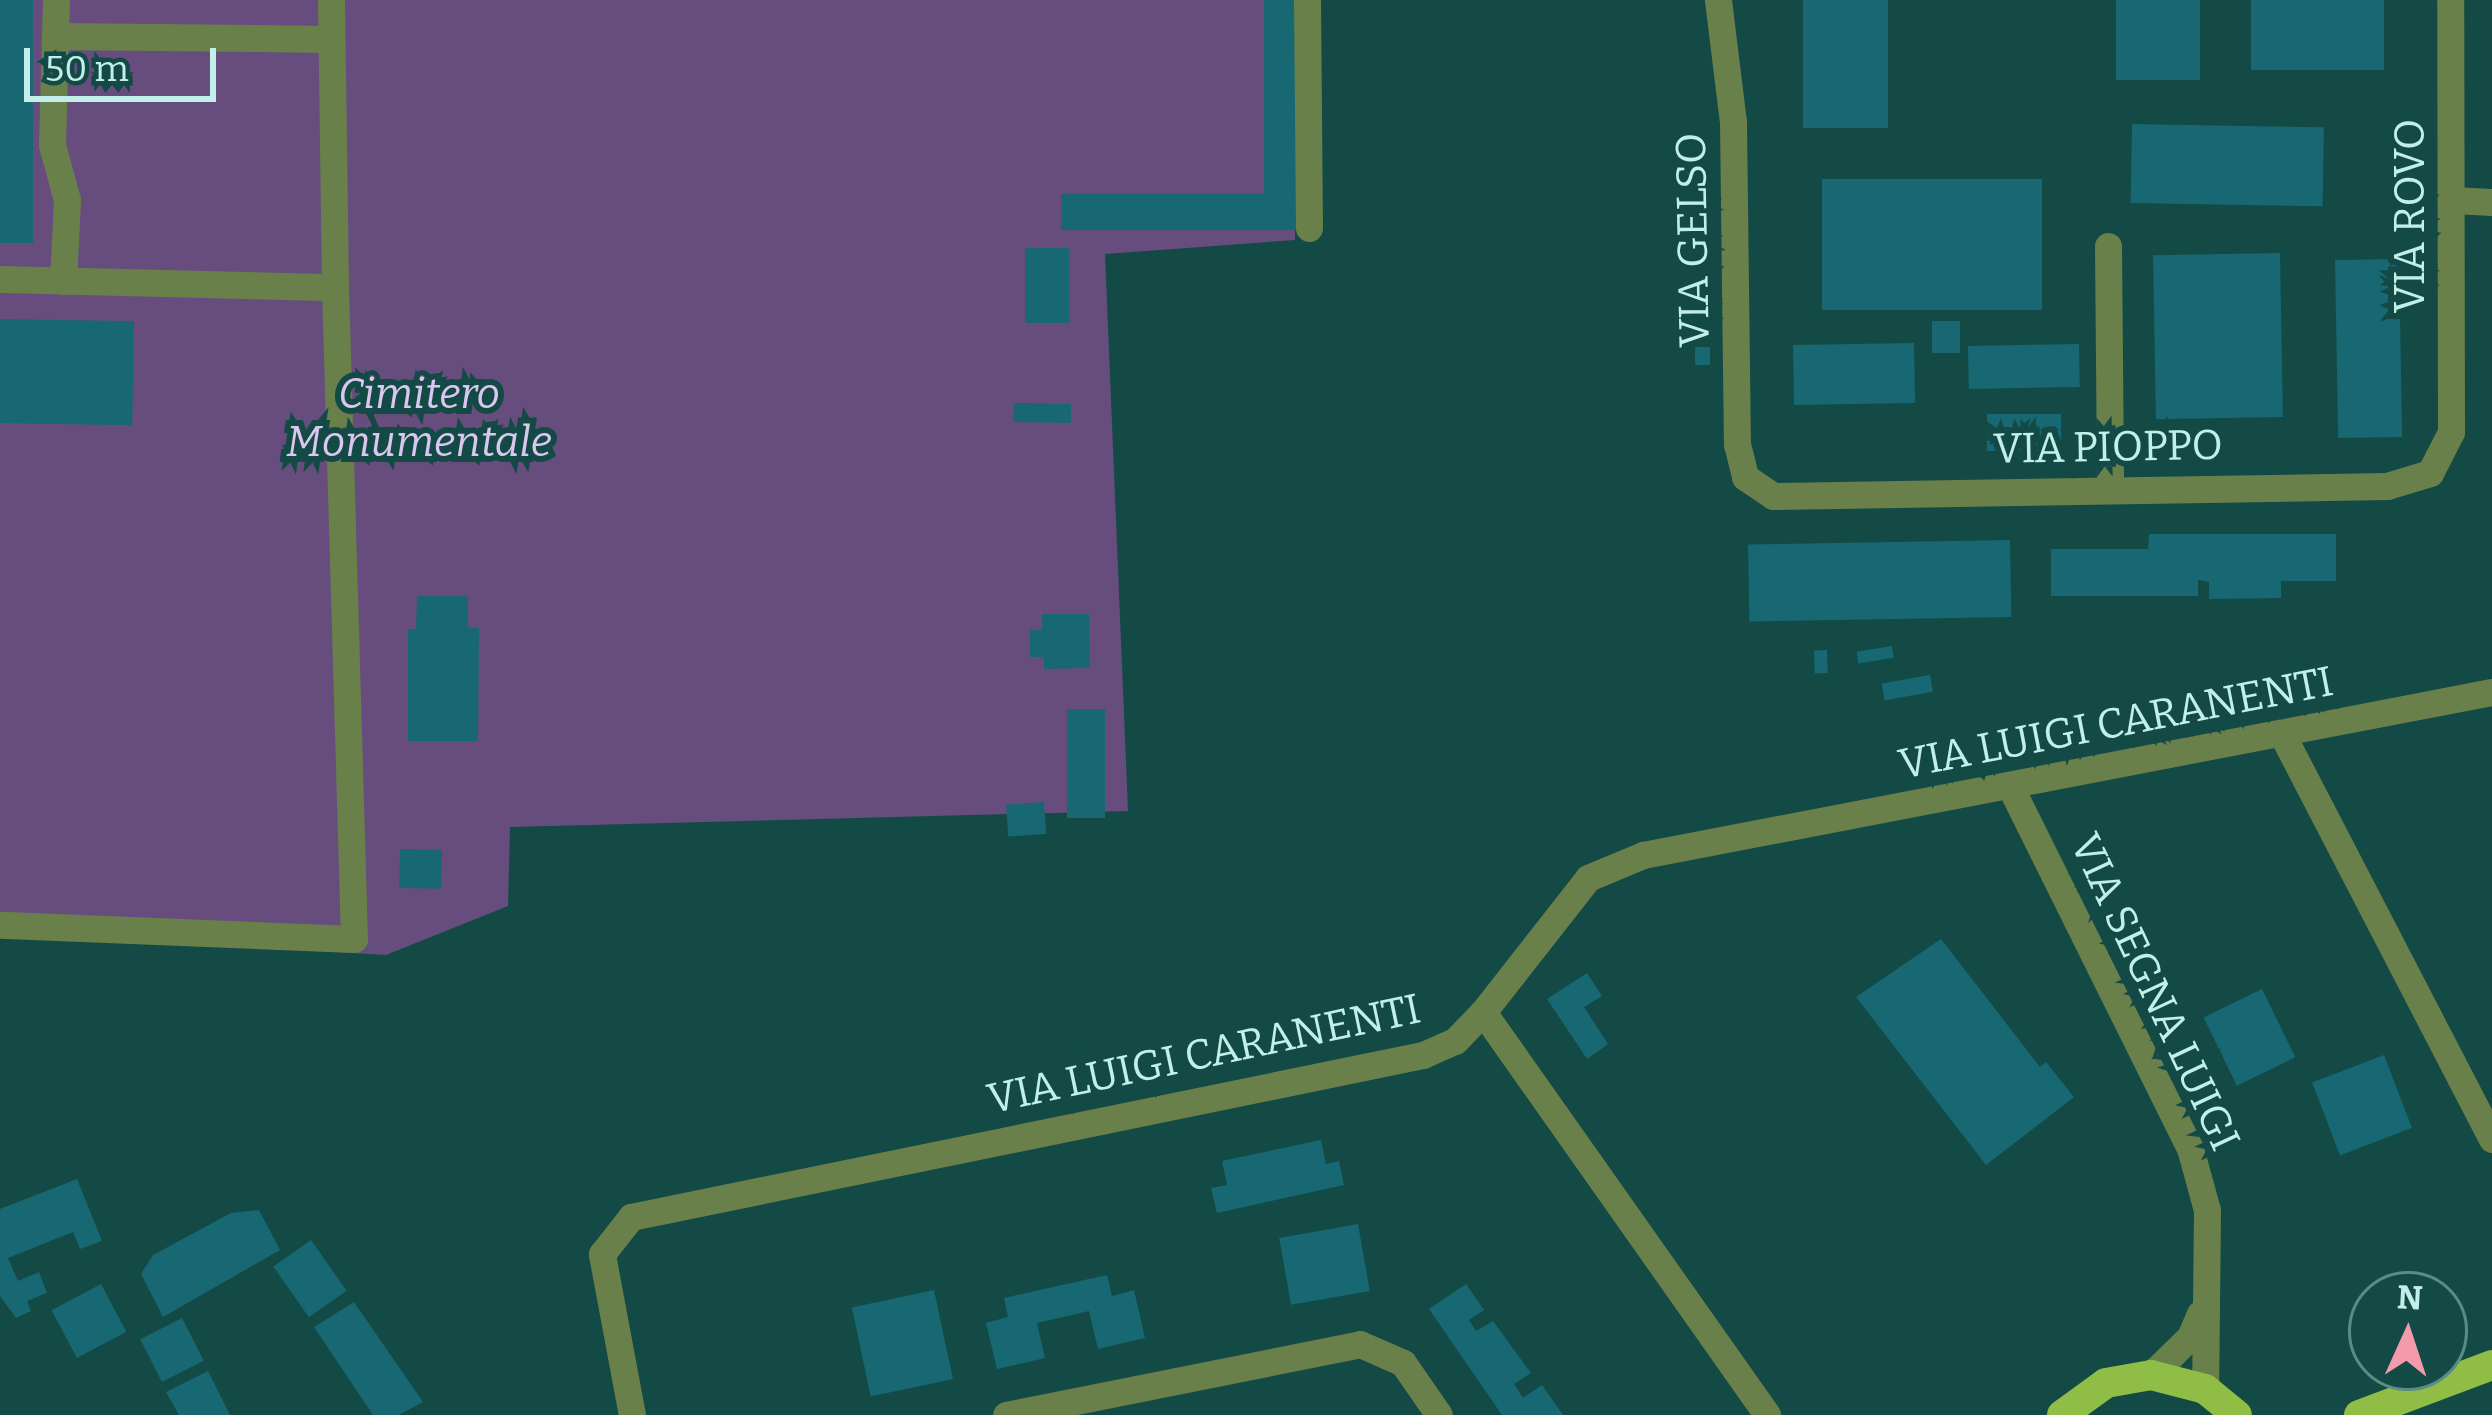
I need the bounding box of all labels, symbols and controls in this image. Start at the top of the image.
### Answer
scale bar [30,24,222,98]
text: 50 m [45,47,129,91]
street label: VIA ROVO [2385,119,2435,313]
street label: VIA GELSO [1666,132,1720,348]
park label: Cimitero Monumentale [286,369,552,468]
street label: VIA PIOPPO [1993,420,2223,474]
street label: VIA LUIGI CARANENTI [1895,656,2337,790]
street label: VIA SEGNA LUIGI [2060,826,2250,1158]
street label: VIA LUIGI CARANENTI [983,983,1425,1125]
north arrow [2348,1271,2468,1391]
text: N [2396,1277,2423,1319]

